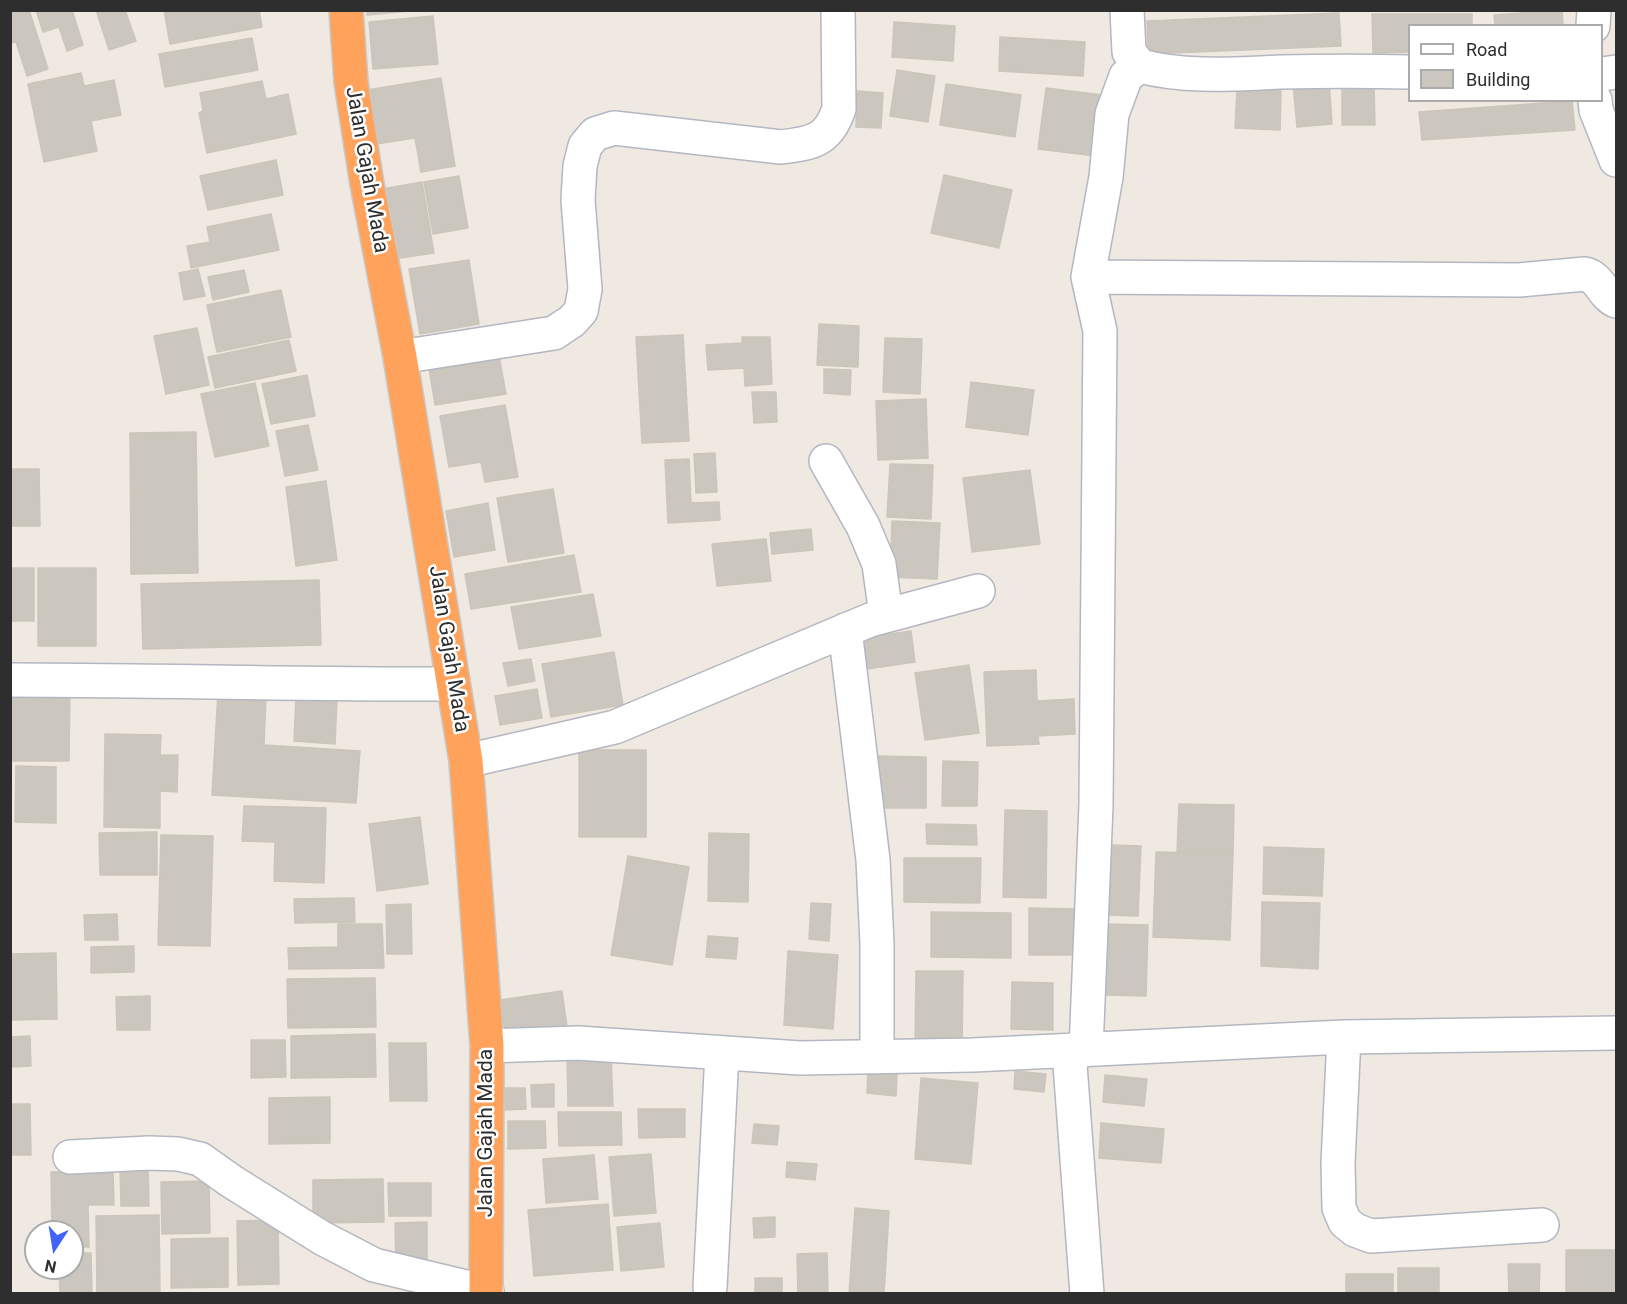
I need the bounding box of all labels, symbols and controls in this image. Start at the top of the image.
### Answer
legend [1408,24,1603,102]
text: Road [1466,39,1507,60]
text: Building [1466,69,1530,90]
street label: Jalan Gajah Mada [339,85,393,255]
street label: Jalan Gajah Mada [422,564,474,734]
street label: Jalan Gajah Mada [474,1049,500,1217]
north arrow [24,1220,84,1280]
text: N [43,1256,58,1277]

